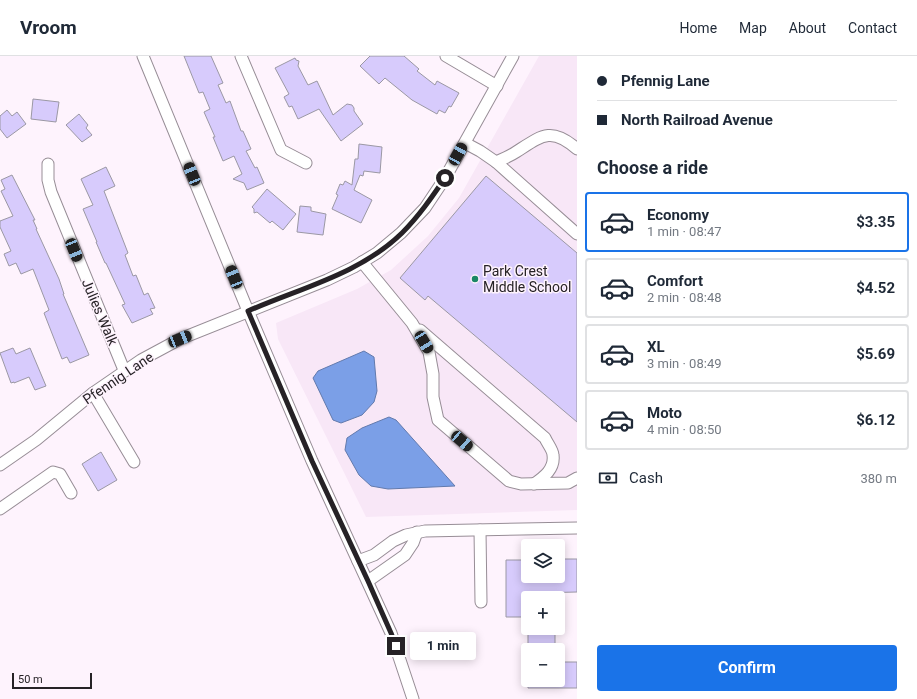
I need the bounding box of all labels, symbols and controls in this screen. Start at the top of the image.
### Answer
text: Vroom [20,16,77,39]
text: Home [679,20,717,36]
text: Map [739,20,767,36]
text: About [789,20,826,36]
text: Contact [848,20,897,36]
text: Pfennig Lane [621,72,710,90]
text: North Railroad Avenue [621,111,773,129]
car [447,141,469,167]
text: Choose a ride [597,157,708,178]
car [182,161,202,187]
route start [436,169,454,187]
icon: car [599,204,635,240]
text: Economy [647,206,709,224]
text: $3.35 [856,213,895,231]
text: 1 min · 08:47 [647,224,722,239]
car [64,237,84,263]
place label: Park Crest Middle School [483,263,571,295]
car [224,264,244,290]
icon: car [599,270,635,306]
text: Comfort [647,272,703,290]
marker: Park Crest Middle School [470,274,480,284]
street label: Julies Walk [79,276,122,348]
text: $4.52 [856,279,895,297]
text: 2 min · 08:48 [647,290,722,305]
car [167,329,193,349]
car [413,329,435,355]
icon: car [599,336,635,372]
text: XL [647,338,665,356]
text: $5.69 [856,345,895,363]
street label: Pfennig Lane [80,349,156,407]
text: 3 min · 08:49 [647,356,722,371]
icon: car [599,402,635,438]
text: Moto [647,404,682,422]
text: $6.12 [856,411,895,429]
text: 4 min · 08:50 [647,422,722,437]
car [449,429,475,453]
icon: cash [597,467,619,489]
text: Cash [629,469,663,487]
text: 380 m [860,471,897,486]
map controls [521,539,565,687]
button: layers [521,539,565,583]
button: + [521,591,565,635]
callout: 1 min [410,632,476,660]
route end [387,637,405,655]
text: 1 min [427,638,459,653]
button: − [521,643,565,687]
button: Confirm [597,645,897,691]
scale bar [12,671,92,690]
text: 50 m [18,673,43,686]

